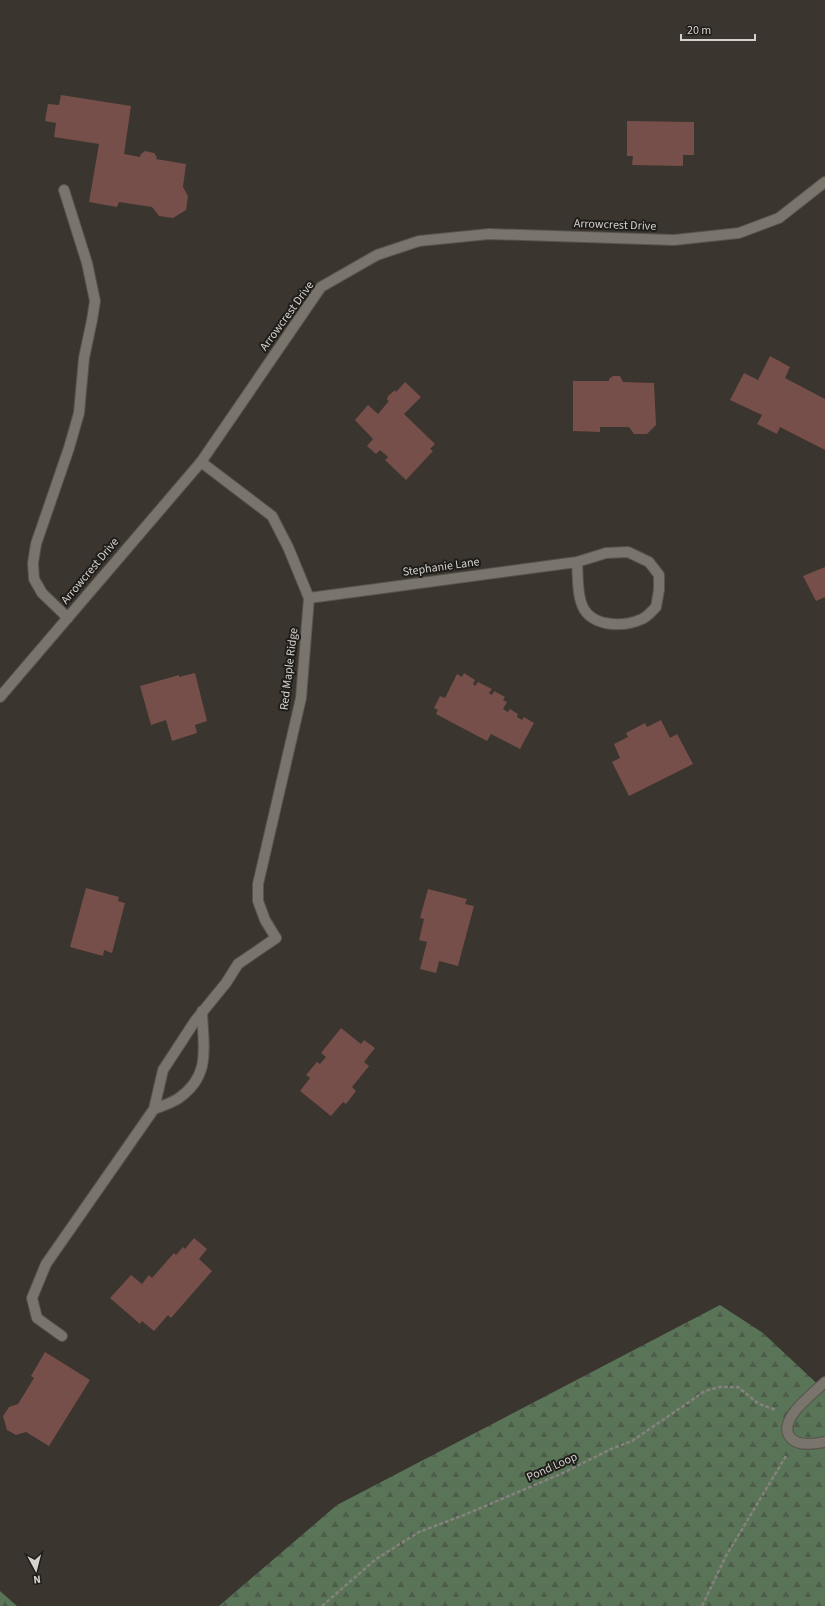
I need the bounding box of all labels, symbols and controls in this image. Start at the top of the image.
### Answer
scale bar [681,16,755,42]
text: 20 m [687,22,711,39]
street label: Arrowcrest Drive [573,215,657,235]
street label: Arrowcrest Drive [256,278,318,354]
street label: Arrowcrest Drive [57,534,123,608]
street label: Stephanie Lane [401,553,481,581]
street label: Red Maple Ridge [276,627,302,711]
street label: Pond Loop [524,1448,580,1486]
north arrow [16,1550,56,1590]
text: N [33,1572,42,1587]

